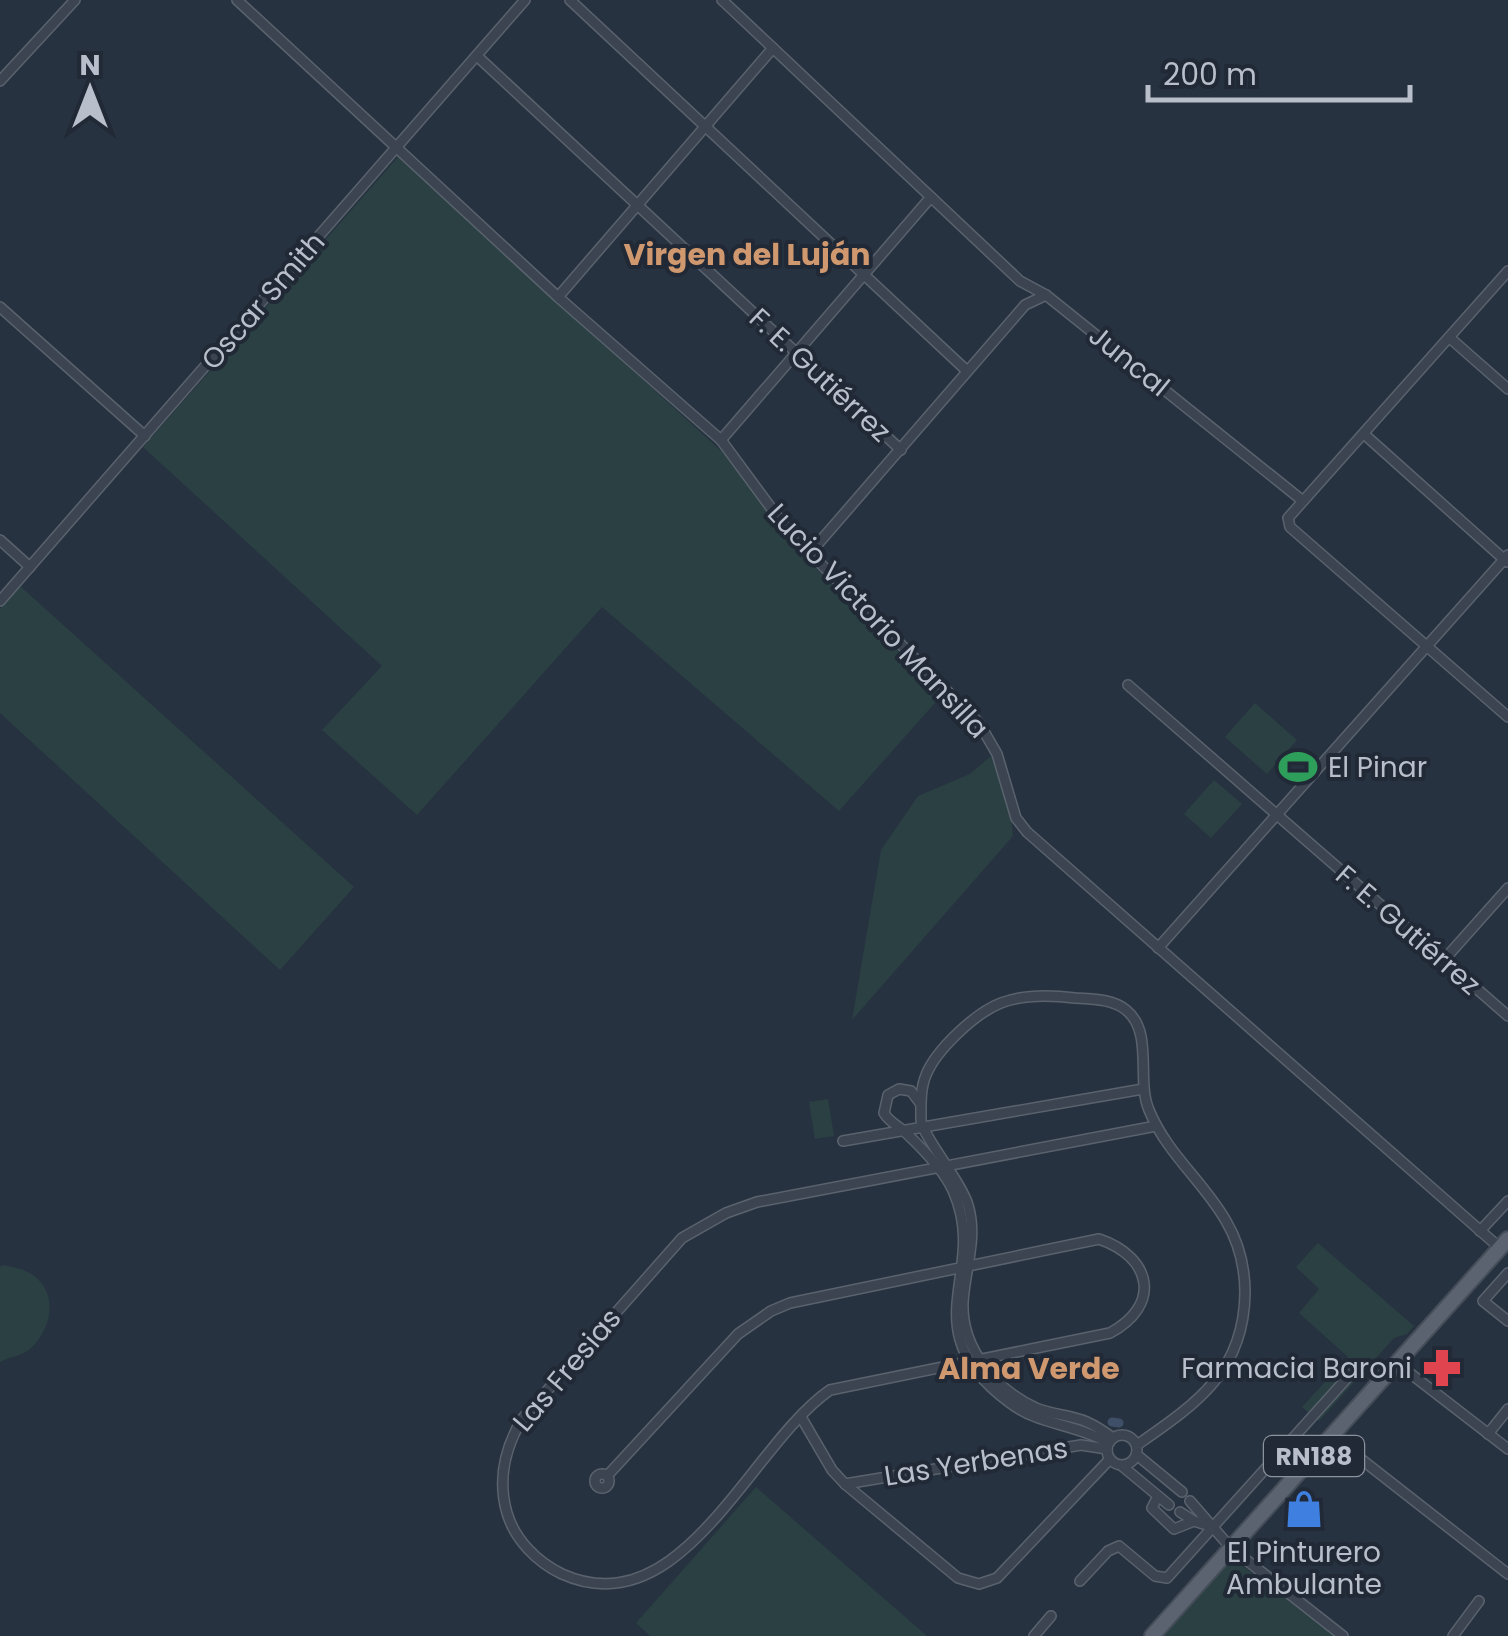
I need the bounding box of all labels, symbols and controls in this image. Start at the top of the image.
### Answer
north arrow [40,40,140,140]
scale bar [1148,40,1410,102]
text: N [79,46,101,85]
text: 200 m [1163,53,1257,96]
street label: Oscar Smith [192,224,334,378]
district label: Virgen del Luján [623,233,871,276]
street label: F. E. Gutiérrez [741,299,899,451]
street label: Juncal [1080,316,1178,406]
street label: Lucio Victorio Mansilla [759,495,997,747]
sports icon: El Pinar [1277,746,1319,788]
place label: El Pinar [1328,748,1427,787]
street label: F. E. Gutiérrez [1327,856,1489,1004]
street label: Las Fresias [504,1300,630,1440]
district label: Alma Verde [938,1347,1120,1390]
pharmacy icon: Farmacia Baroni [1421,1347,1463,1389]
place label: Farmacia Baroni [1181,1349,1412,1388]
street label: Las Yerbenas [882,1428,1070,1496]
road number: RN188 [1264,1436,1364,1476]
shop icon: El Pinturero Ambulante [1283,1488,1325,1530]
place label: El Pinturero Ambulante [1226,1533,1382,1604]

